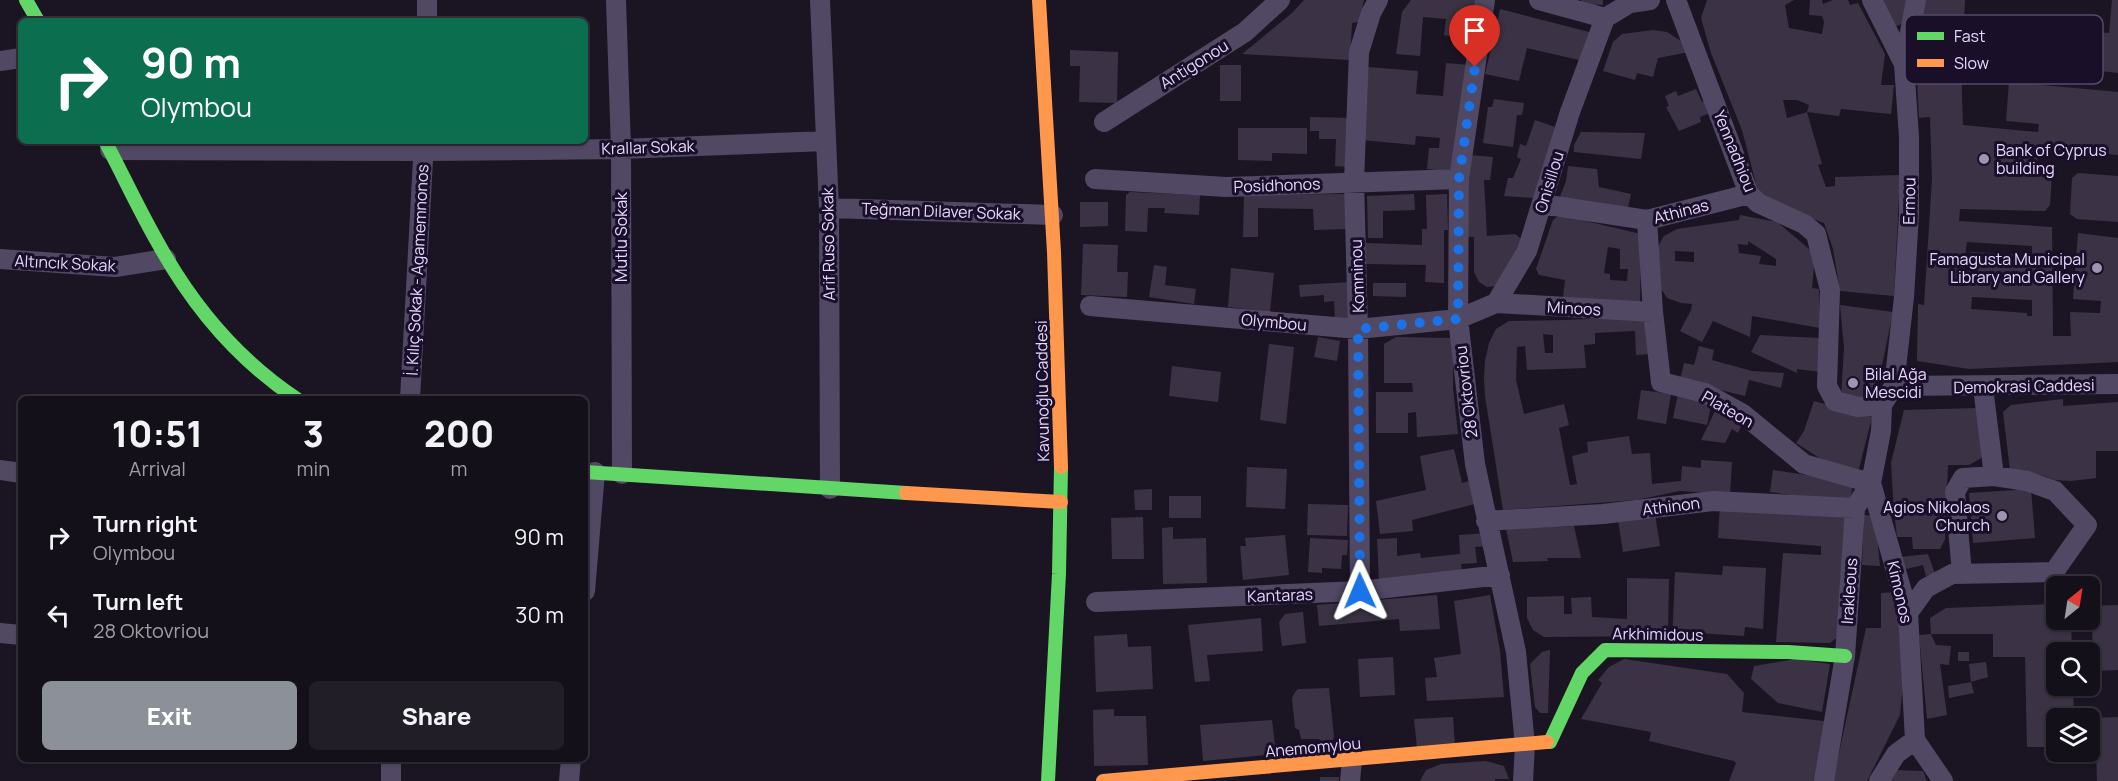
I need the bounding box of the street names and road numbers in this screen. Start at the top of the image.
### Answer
street label: Antigonou [1155,34,1233,94]
street label: Yennadhiou [1709,107,1761,195]
street label: Krallar Sokak [601,134,696,160]
street label: Onisillou [1529,148,1569,216]
street label: İ. Kılıç Sokak - Agamemnonos [400,164,434,376]
street label: Posidhonos [1233,172,1321,198]
street label: Ermou [1898,177,1920,225]
street label: Arif Ruso Sokak [816,186,840,301]
street label: Mutlu Sokak [610,191,632,282]
street label: Athinas [1651,194,1711,228]
street label: Teğman Dilaver Sokak [861,197,1022,225]
street label: Komninou [1345,239,1369,313]
street label: Altıncık Sokak [14,249,117,277]
street label: Minoos [1547,296,1601,320]
street label: Olymbou [1240,308,1308,336]
street label: Kavunoğlu Caddesi [1030,320,1054,462]
street label: 28 Oktovriou [1449,345,1483,439]
street label: Demokrasi Caddesi [1953,374,2095,398]
street label: Plateon [1698,385,1758,433]
street label: Athinon [1641,492,1701,520]
street label: Irakleous [1836,557,1862,625]
street label: Kimonos [1882,559,1918,625]
street label: Kantaras [1247,583,1313,607]
street label: Arkhimidous [1612,622,1704,646]
street label: Anemomylou [1264,732,1362,762]

